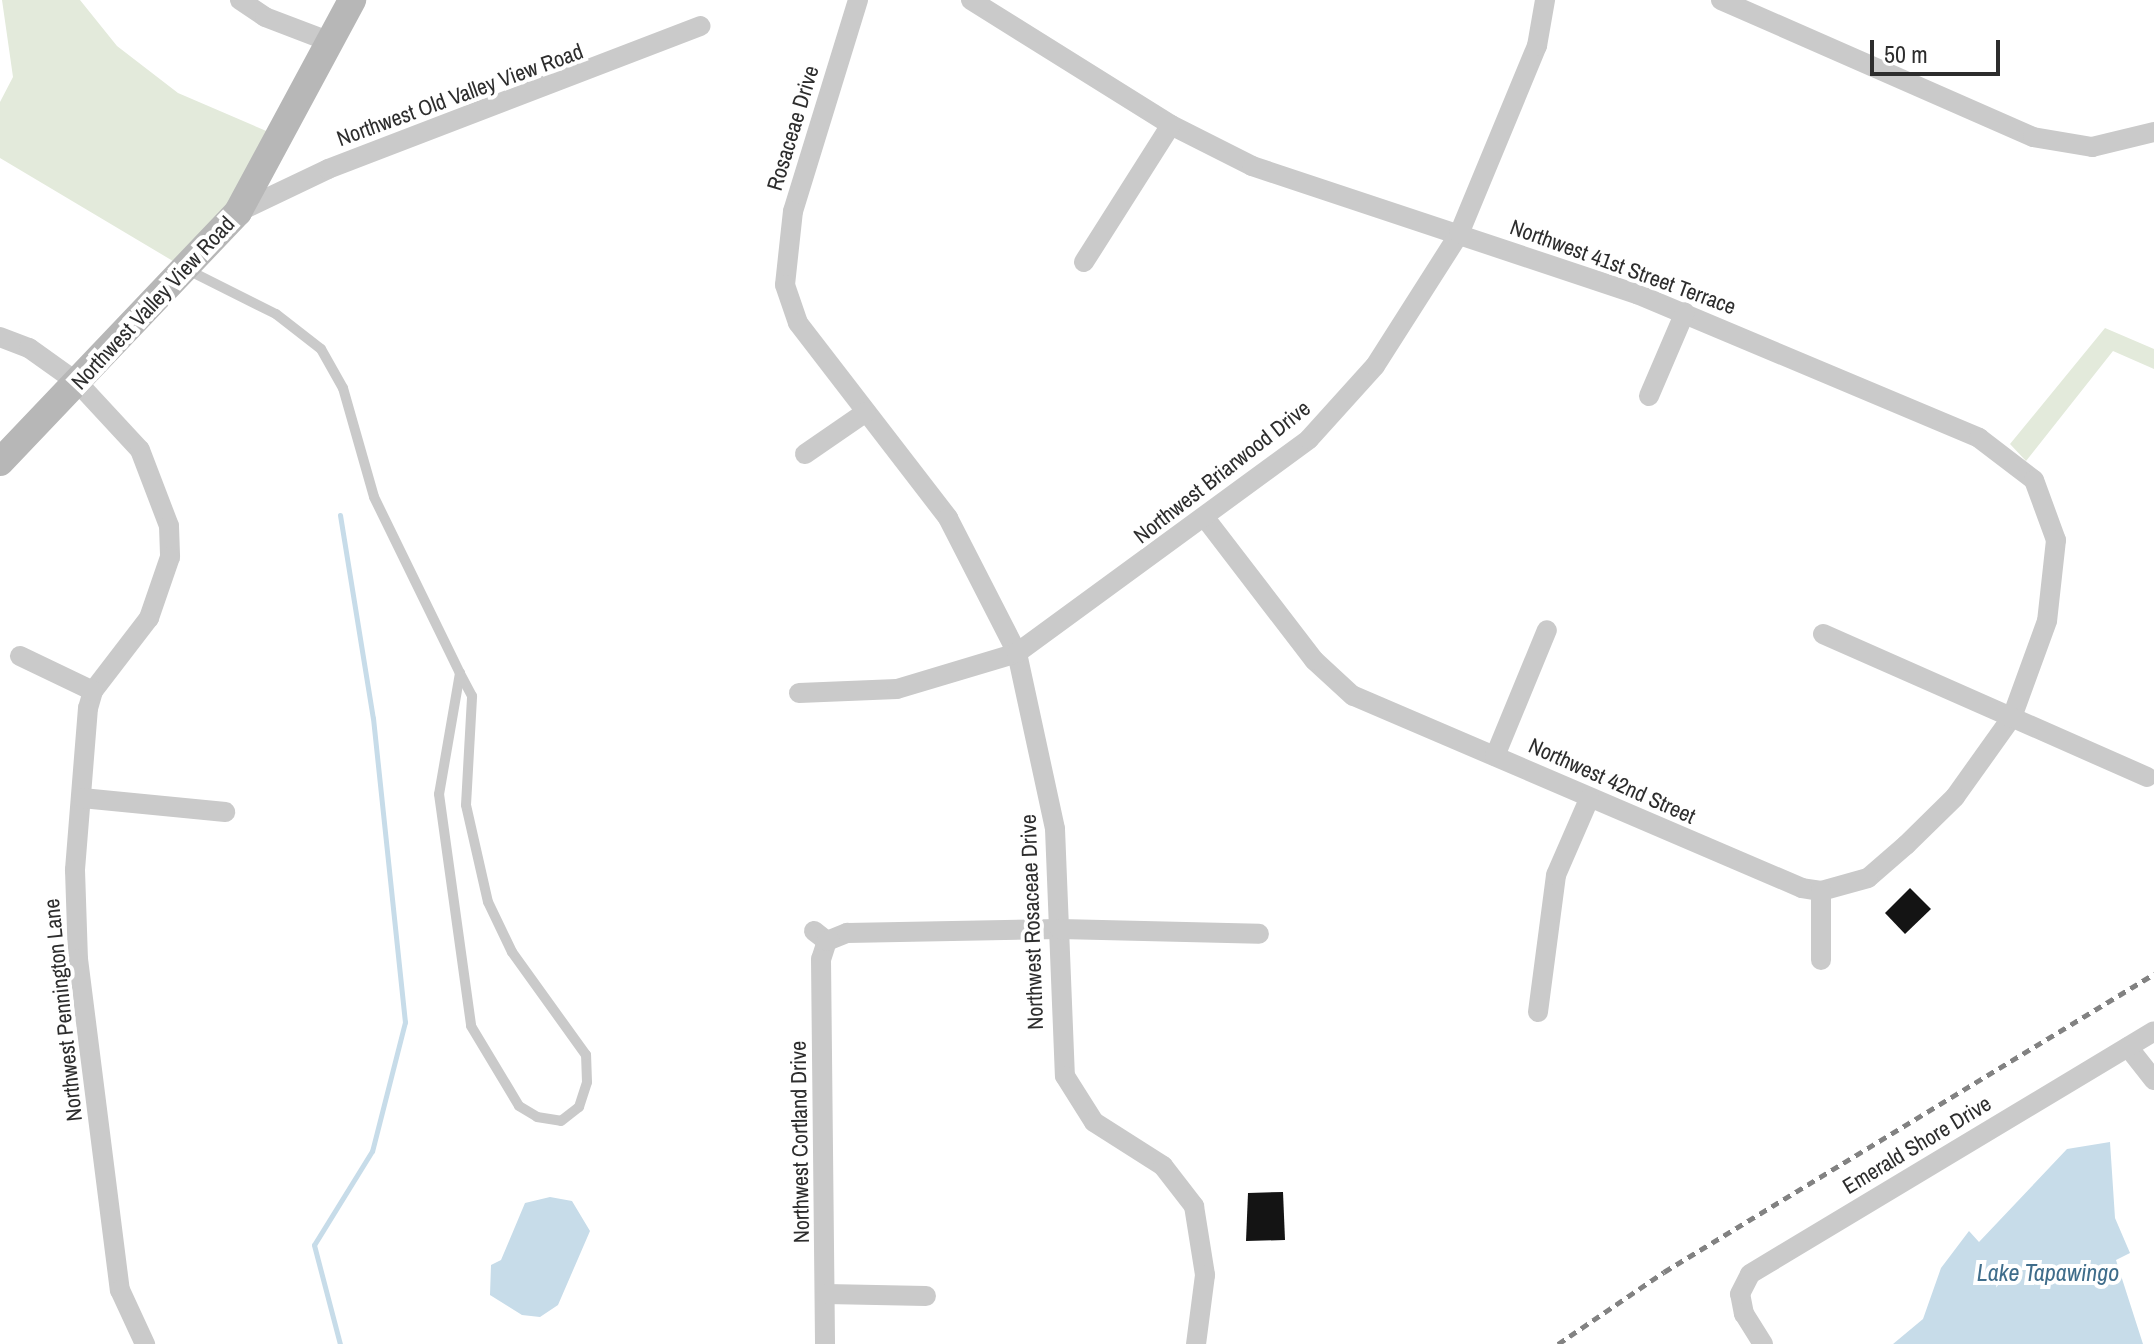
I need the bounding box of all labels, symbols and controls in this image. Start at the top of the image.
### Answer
scale bar [1874,24,2004,74]
street label: Northwest Old Valley View Road [333,38,587,152]
text: 50 m [1884,38,1928,70]
street label: Rosaceae Drive [761,62,825,194]
street label: Northwest Valley View Road [66,211,240,395]
street label: Northwest 41st Street Terrace [1506,214,1740,320]
street label: Northwest Briarwood Drive [1129,395,1315,549]
street label: Northwest 42nd Street [1525,732,1699,830]
street label: Northwest Rosaceae Drive [1015,814,1049,1030]
street label: Northwest Pennington Lane [38,897,88,1123]
street label: Northwest Cortland Drive [785,1041,815,1243]
street label: Emerald Shore Drive [1838,1090,1996,1200]
water label: Lake Tapawingo [1977,1259,2119,1287]

